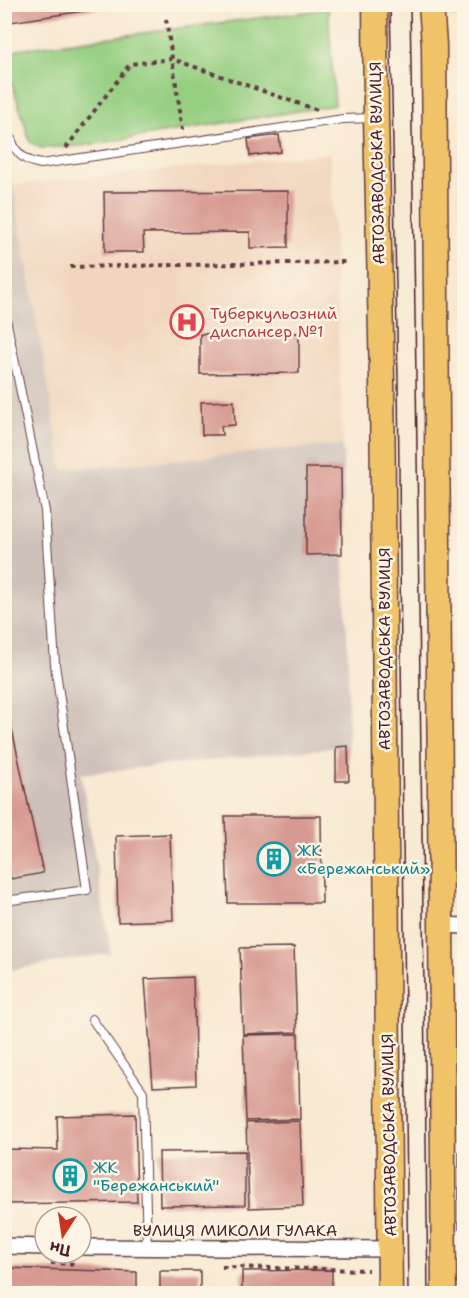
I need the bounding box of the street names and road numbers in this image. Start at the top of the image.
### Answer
street label: АВТОЗАВОДСЬКА ВУЛИЦЯ [365,61,389,265]
street label: АВТОЗАВОДСЬКА ВУЛИЦЯ [374,547,395,751]
street label: АВТОЗАВОДСЬКА ВУЛИЦЯ [377,1033,401,1237]
street label: ВУЛИЦЯ МИКОЛИ ГУЛАКА [133,1220,337,1241]

